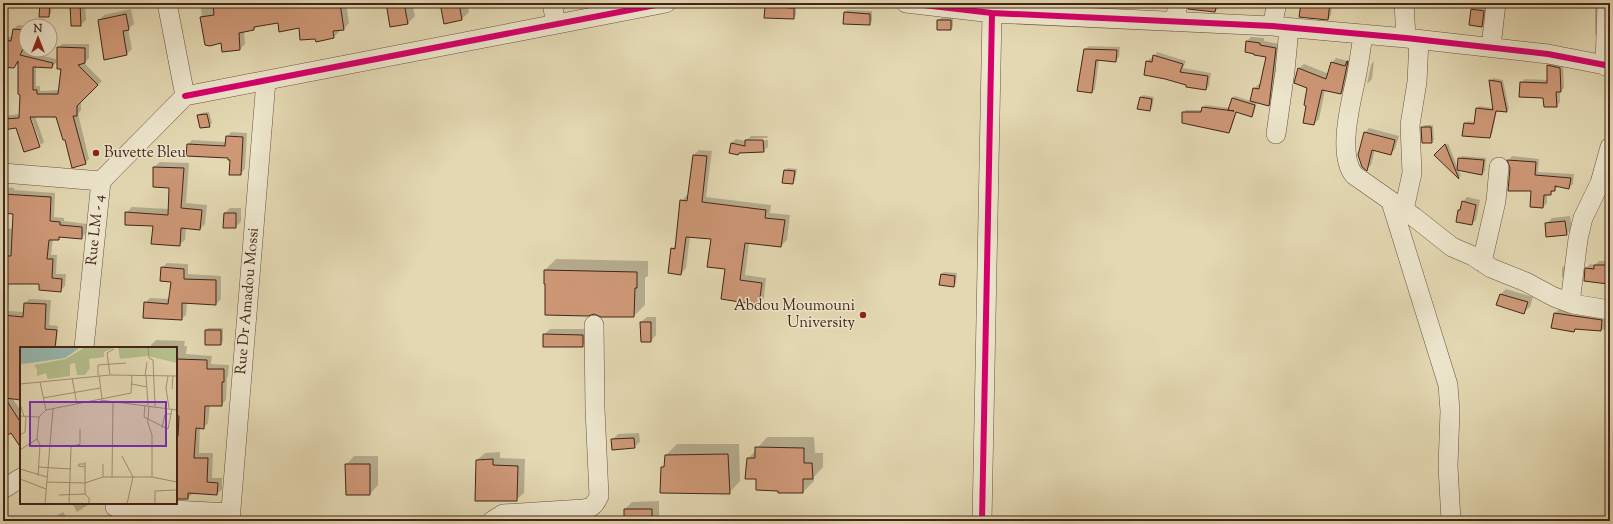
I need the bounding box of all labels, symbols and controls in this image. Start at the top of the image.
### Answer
north arrow [18,18,58,58]
text: N [33,21,43,37]
place label: Buvette Bleu [104,143,186,164]
marker: Buvette Bleu [91,148,101,158]
street label: Rue LM - 4 [82,193,110,266]
street label: Rue Dr Amadou Mossi [231,227,265,375]
place label: Abdou Moumouni University [734,296,856,334]
marker: Abdou Moumouni University [858,310,868,320]
inset map [20,347,177,504]

